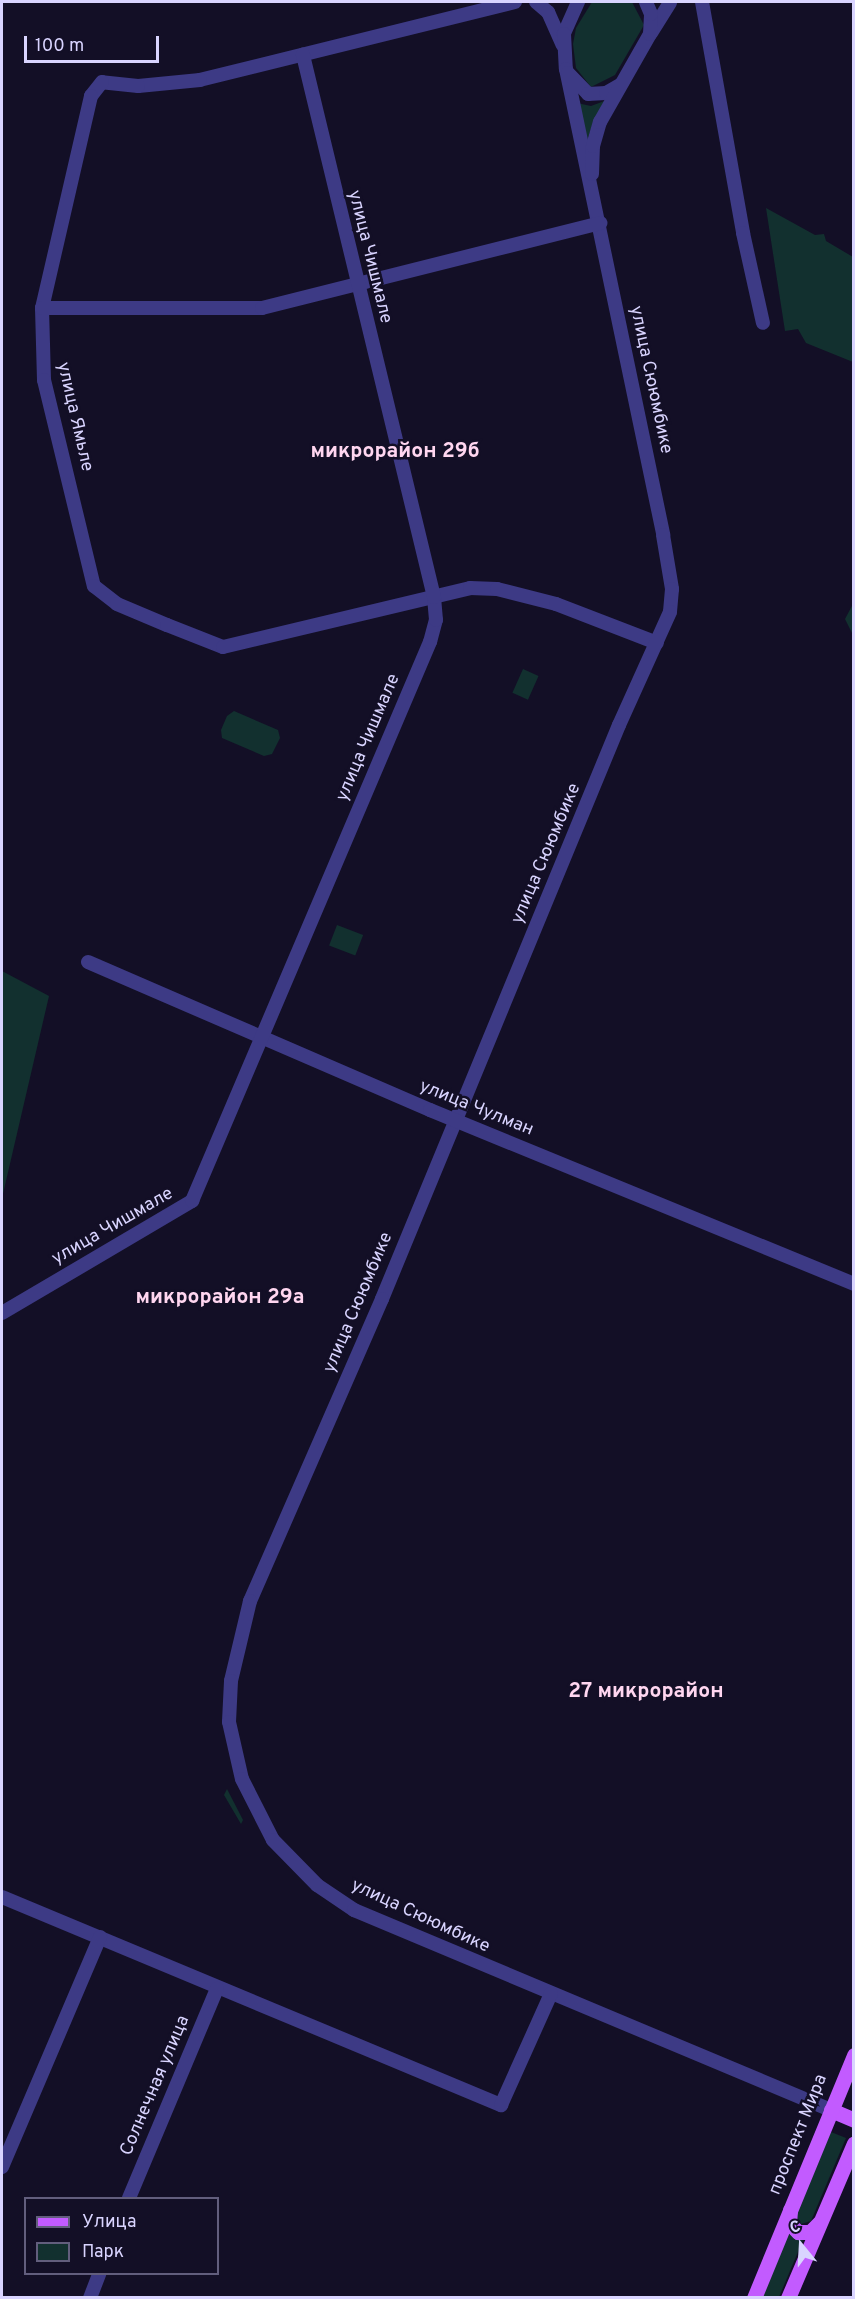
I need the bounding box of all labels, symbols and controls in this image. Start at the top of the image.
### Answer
scale bar [27,24,162,62]
text: 100 m [35,35,84,58]
street label: улица Чишмале [342,188,396,326]
street label: улица Сююмбике [624,304,676,456]
street label: улица Ямьле [51,360,97,474]
district label: микрорайон 29б [310,439,480,465]
street label: улица Чишмале [332,671,406,805]
street label: улица Сююмбике [508,780,586,928]
street label: улица Чулман [416,1076,536,1142]
street label: улица Чишмале [49,1184,177,1270]
street label: улица Сююмбике [320,1229,398,1377]
district label: микрорайон 29а [136,1285,304,1311]
district label: 27 микрорайон [568,1679,724,1705]
street label: улица Сююмбике [347,1875,493,1959]
street label: Солнечная улица [117,2013,195,2159]
street label: проспект Мира [765,2072,833,2198]
legend [24,2197,219,2275]
text: Улица [82,2211,136,2234]
north arrow [771,2215,831,2275]
text: С [787,2217,803,2239]
text: Парк [82,2241,124,2264]

